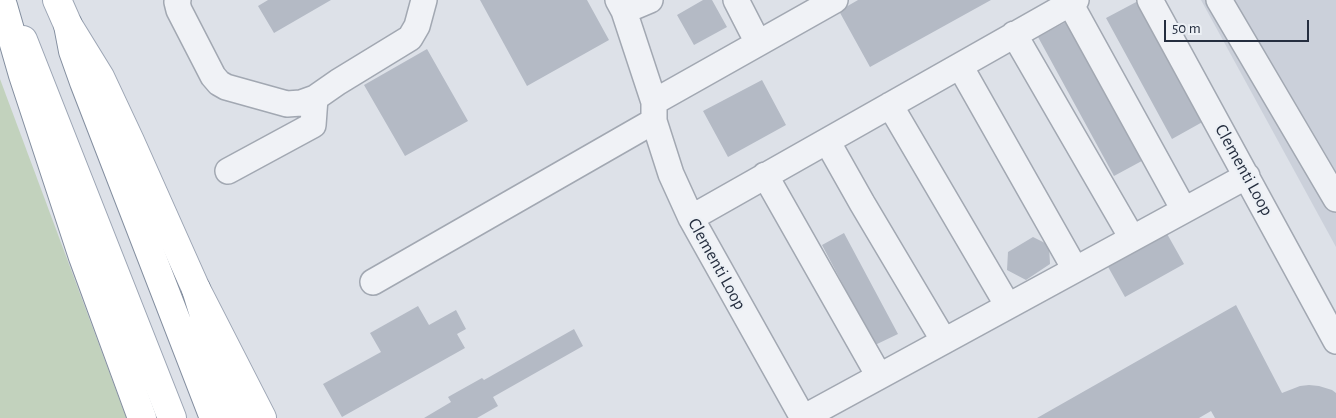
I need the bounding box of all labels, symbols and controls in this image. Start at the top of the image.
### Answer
scale bar [1166,10,1311,42]
text: 50 m [1172,21,1201,36]
street label: Clementi Loop [1210,120,1278,220]
street label: Clementi Loop [683,214,751,314]

